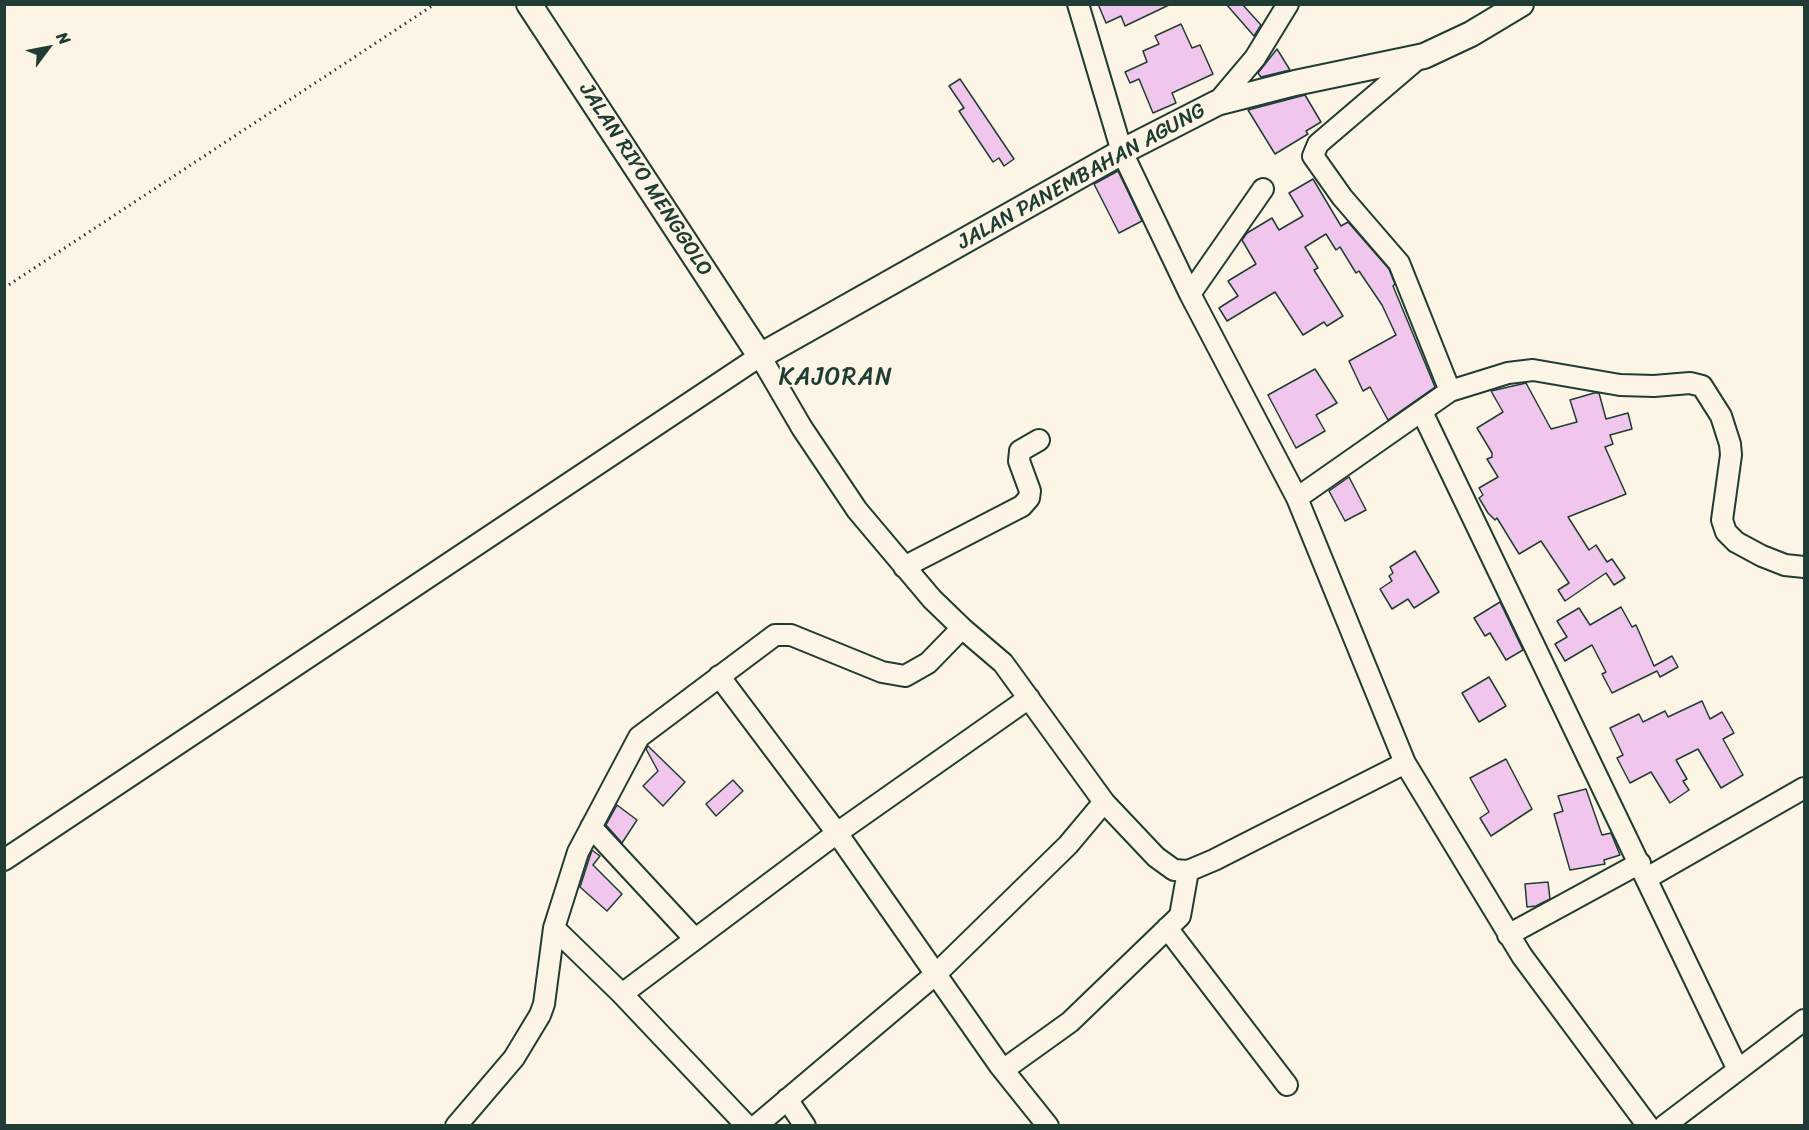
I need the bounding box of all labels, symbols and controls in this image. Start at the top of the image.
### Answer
north arrow [18,18,78,78]
text: N [48,26,79,51]
street label: JALAN RIYO MENGGOLO [573,79,717,281]
street label: JALAN PANEMBAHAN AGUNG [954,98,1210,256]
district label: KAJORAN [779,364,893,392]

